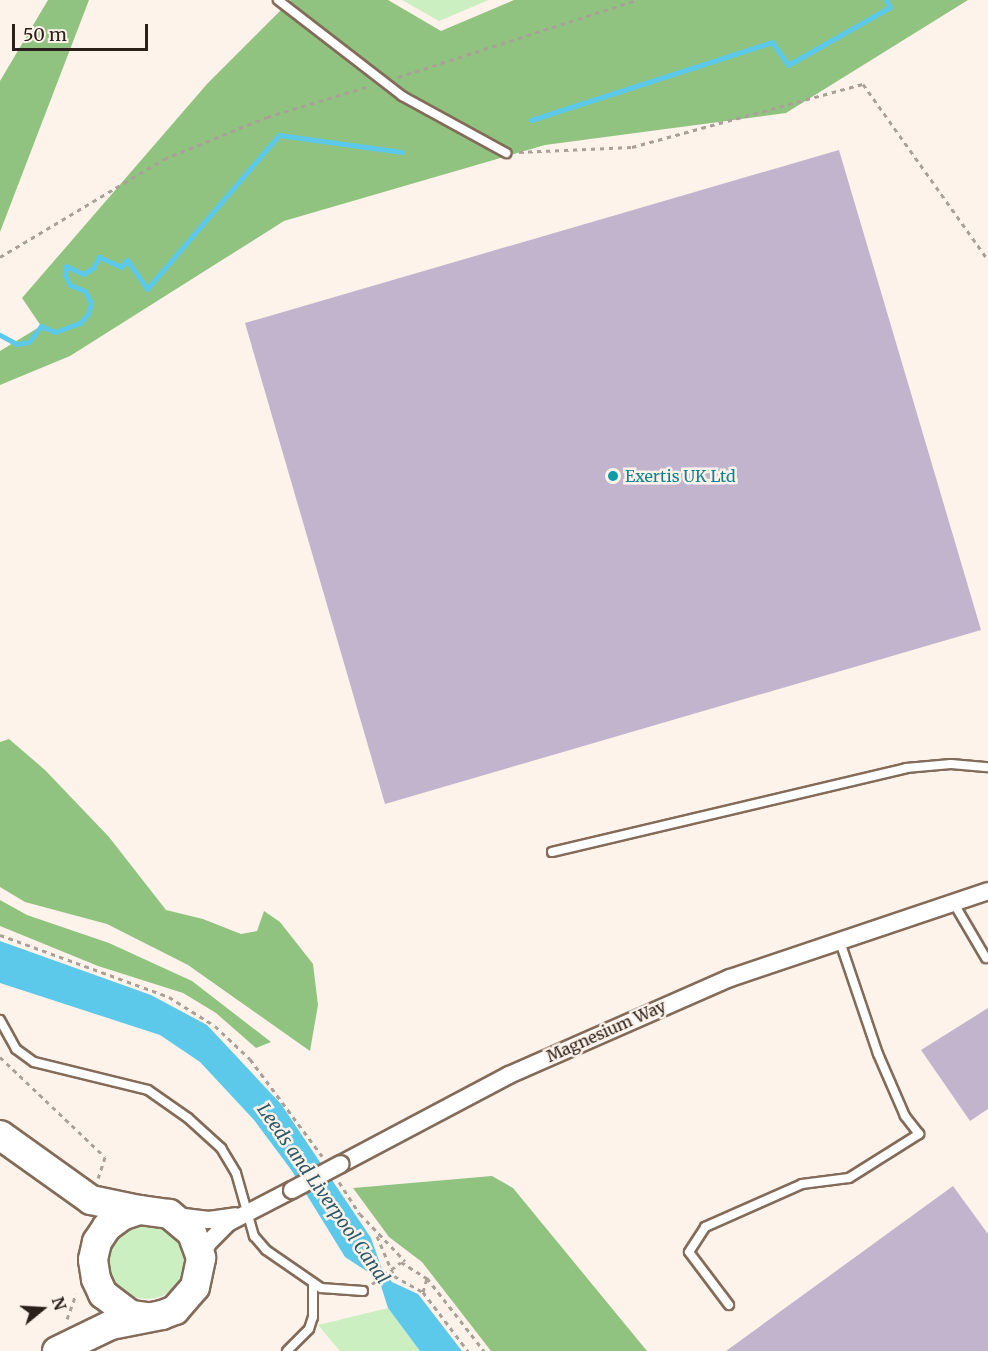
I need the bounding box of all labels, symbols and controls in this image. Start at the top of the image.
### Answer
scale bar [15,12,152,50]
text: 50 m [23,23,67,46]
place label: Exertis UK Ltd [625,466,736,486]
marker: Exertis UK Ltd [606,469,620,483]
street label: Magnesium Way [543,996,669,1066]
water label: Leeds and Liverpool Canal [252,1100,394,1288]
north arrow [12,1279,72,1339]
text: N [48,1294,71,1313]

